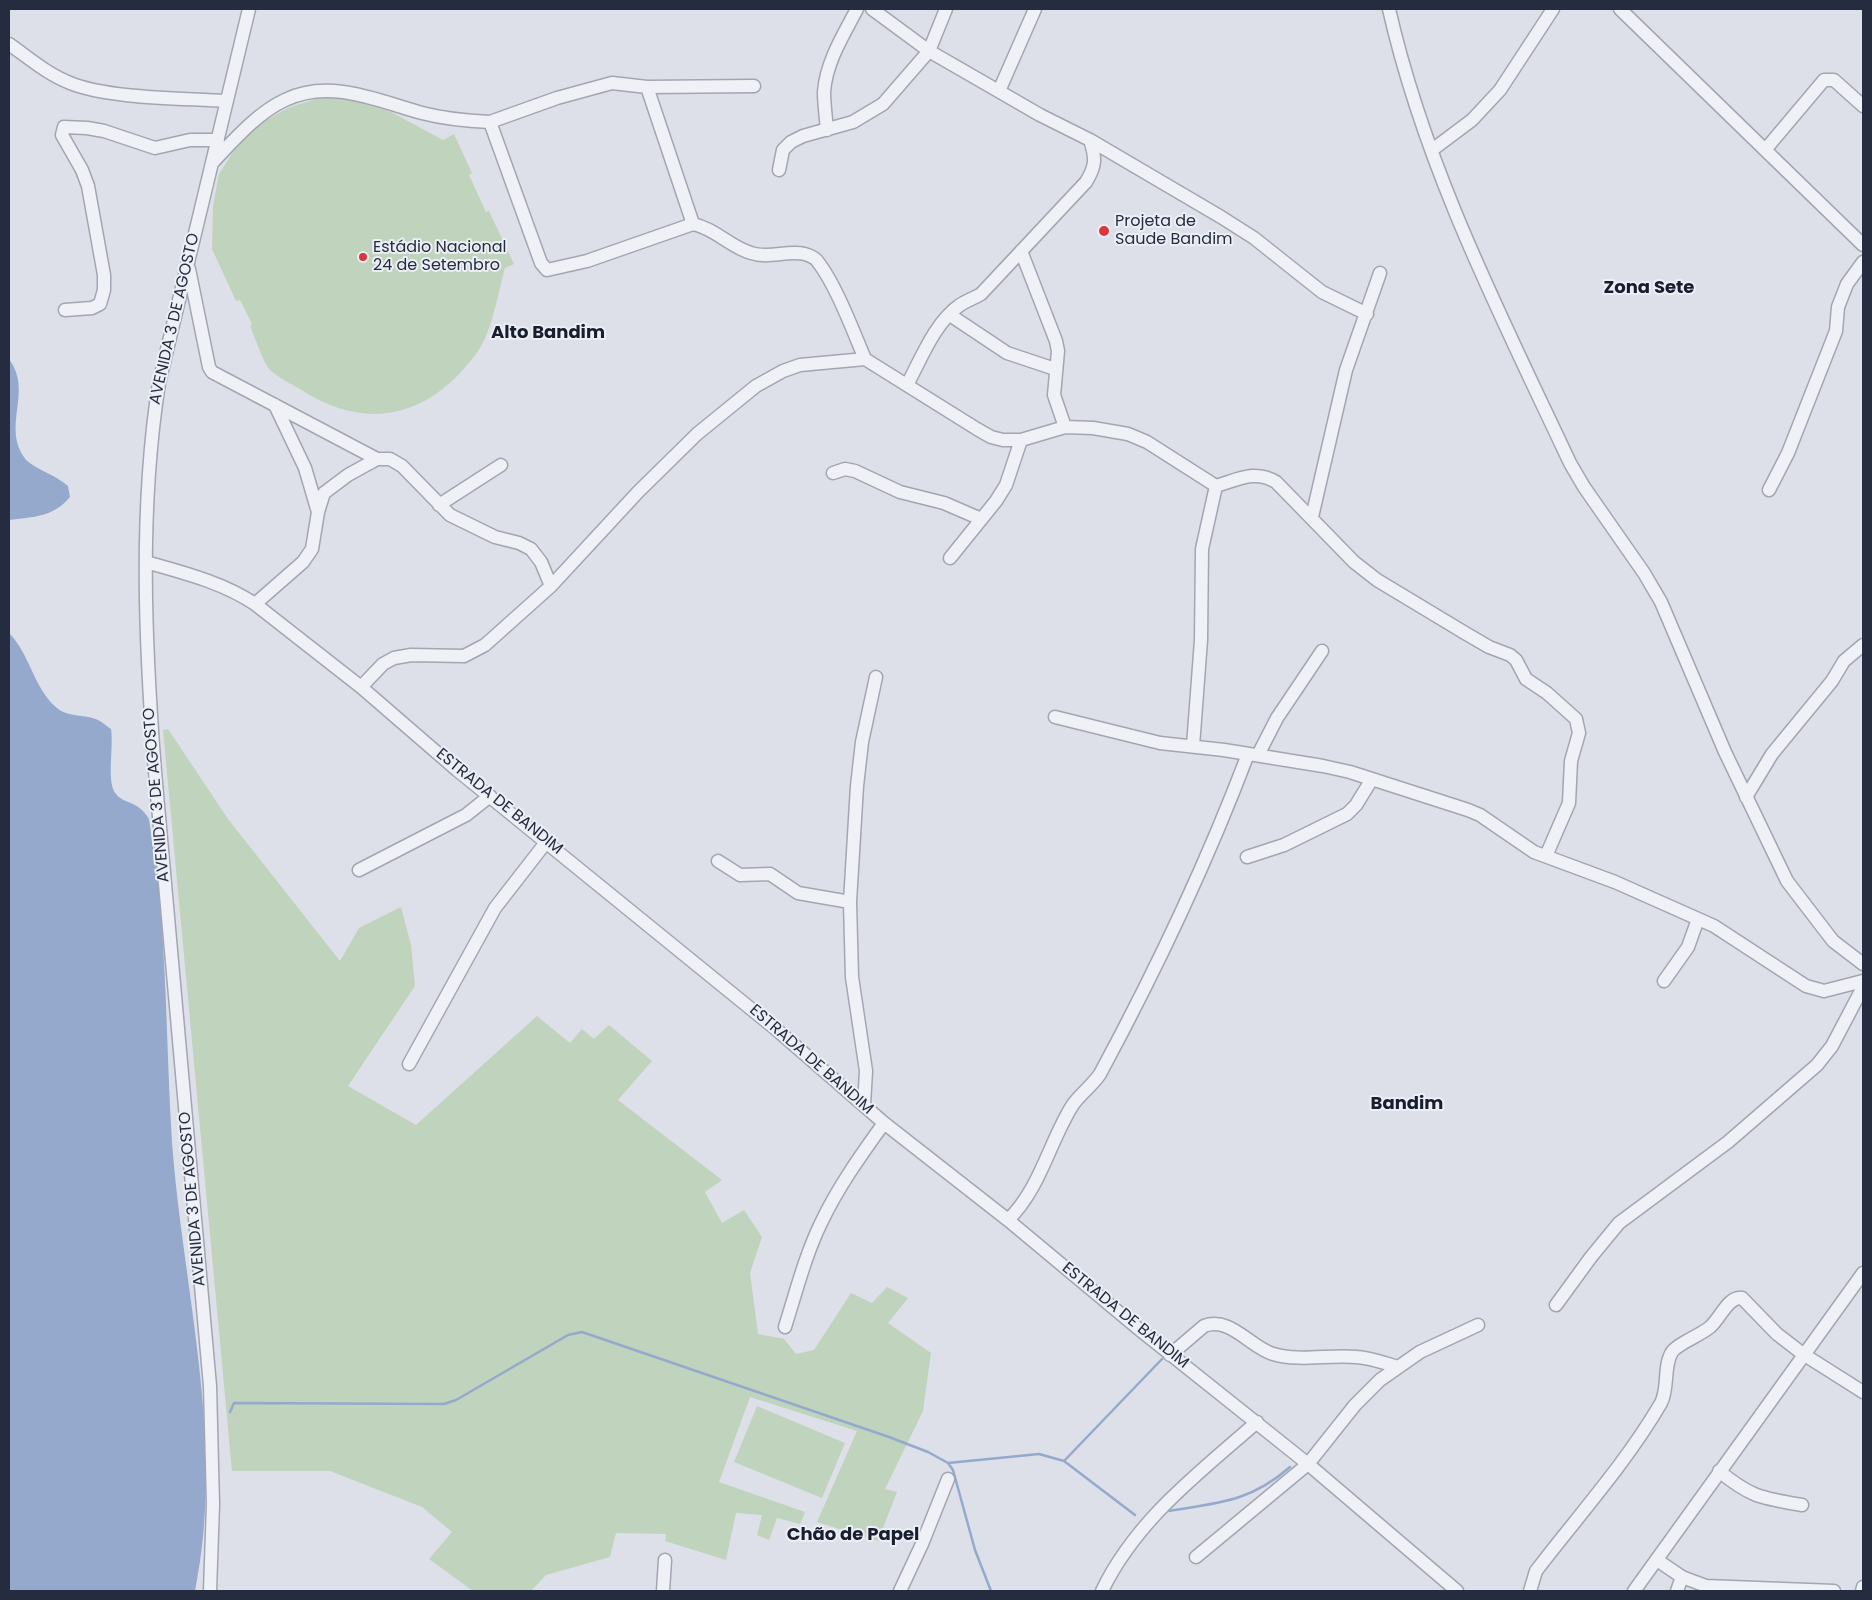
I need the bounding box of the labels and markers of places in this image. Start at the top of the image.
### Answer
place label: Projeta de Saude Bandim [1115,212,1233,250]
marker: Projeta de Saude Bandim [1097,224,1111,238]
place label: Estádio Nacional 24 de Setembro [373,238,506,276]
marker: Estádio Nacional 24 de Setembro [357,251,369,263]

